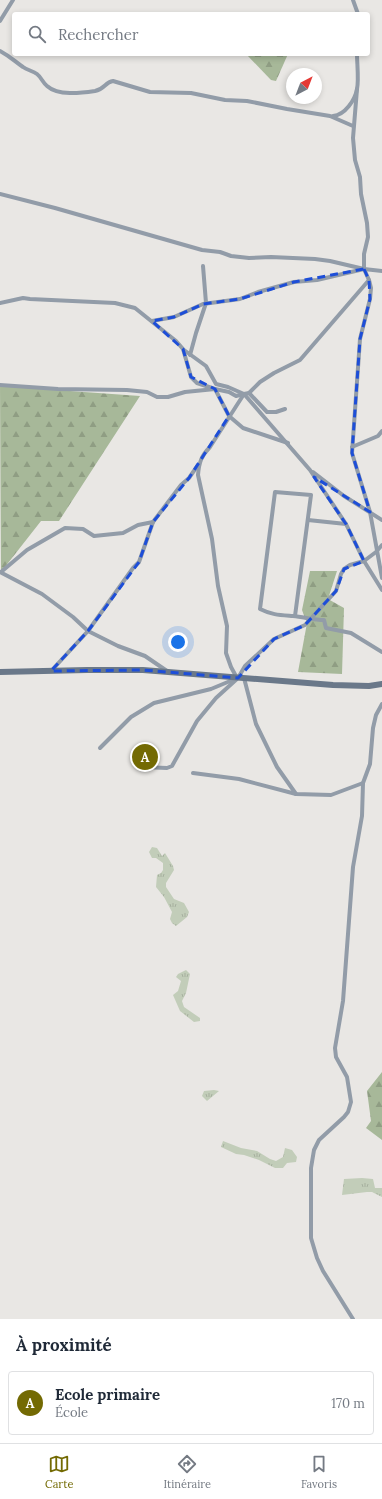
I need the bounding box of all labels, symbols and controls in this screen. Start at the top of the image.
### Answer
search box [12,12,370,56]
icon: search [26,23,48,45]
text: Rechercher [58,25,138,44]
north arrow [286,68,322,104]
your location [168,632,188,652]
pin: A [132,742,158,772]
text: À proximité [16,1334,112,1356]
text: Ecole primaire [55,1385,160,1404]
text: A [26,1395,34,1412]
text: 170 m [331,1395,365,1412]
text: École [55,1404,88,1421]
tab: Carte [45,1453,73,1491]
tab: Itinéraire [163,1453,211,1491]
tab: Favoris [301,1453,337,1491]

